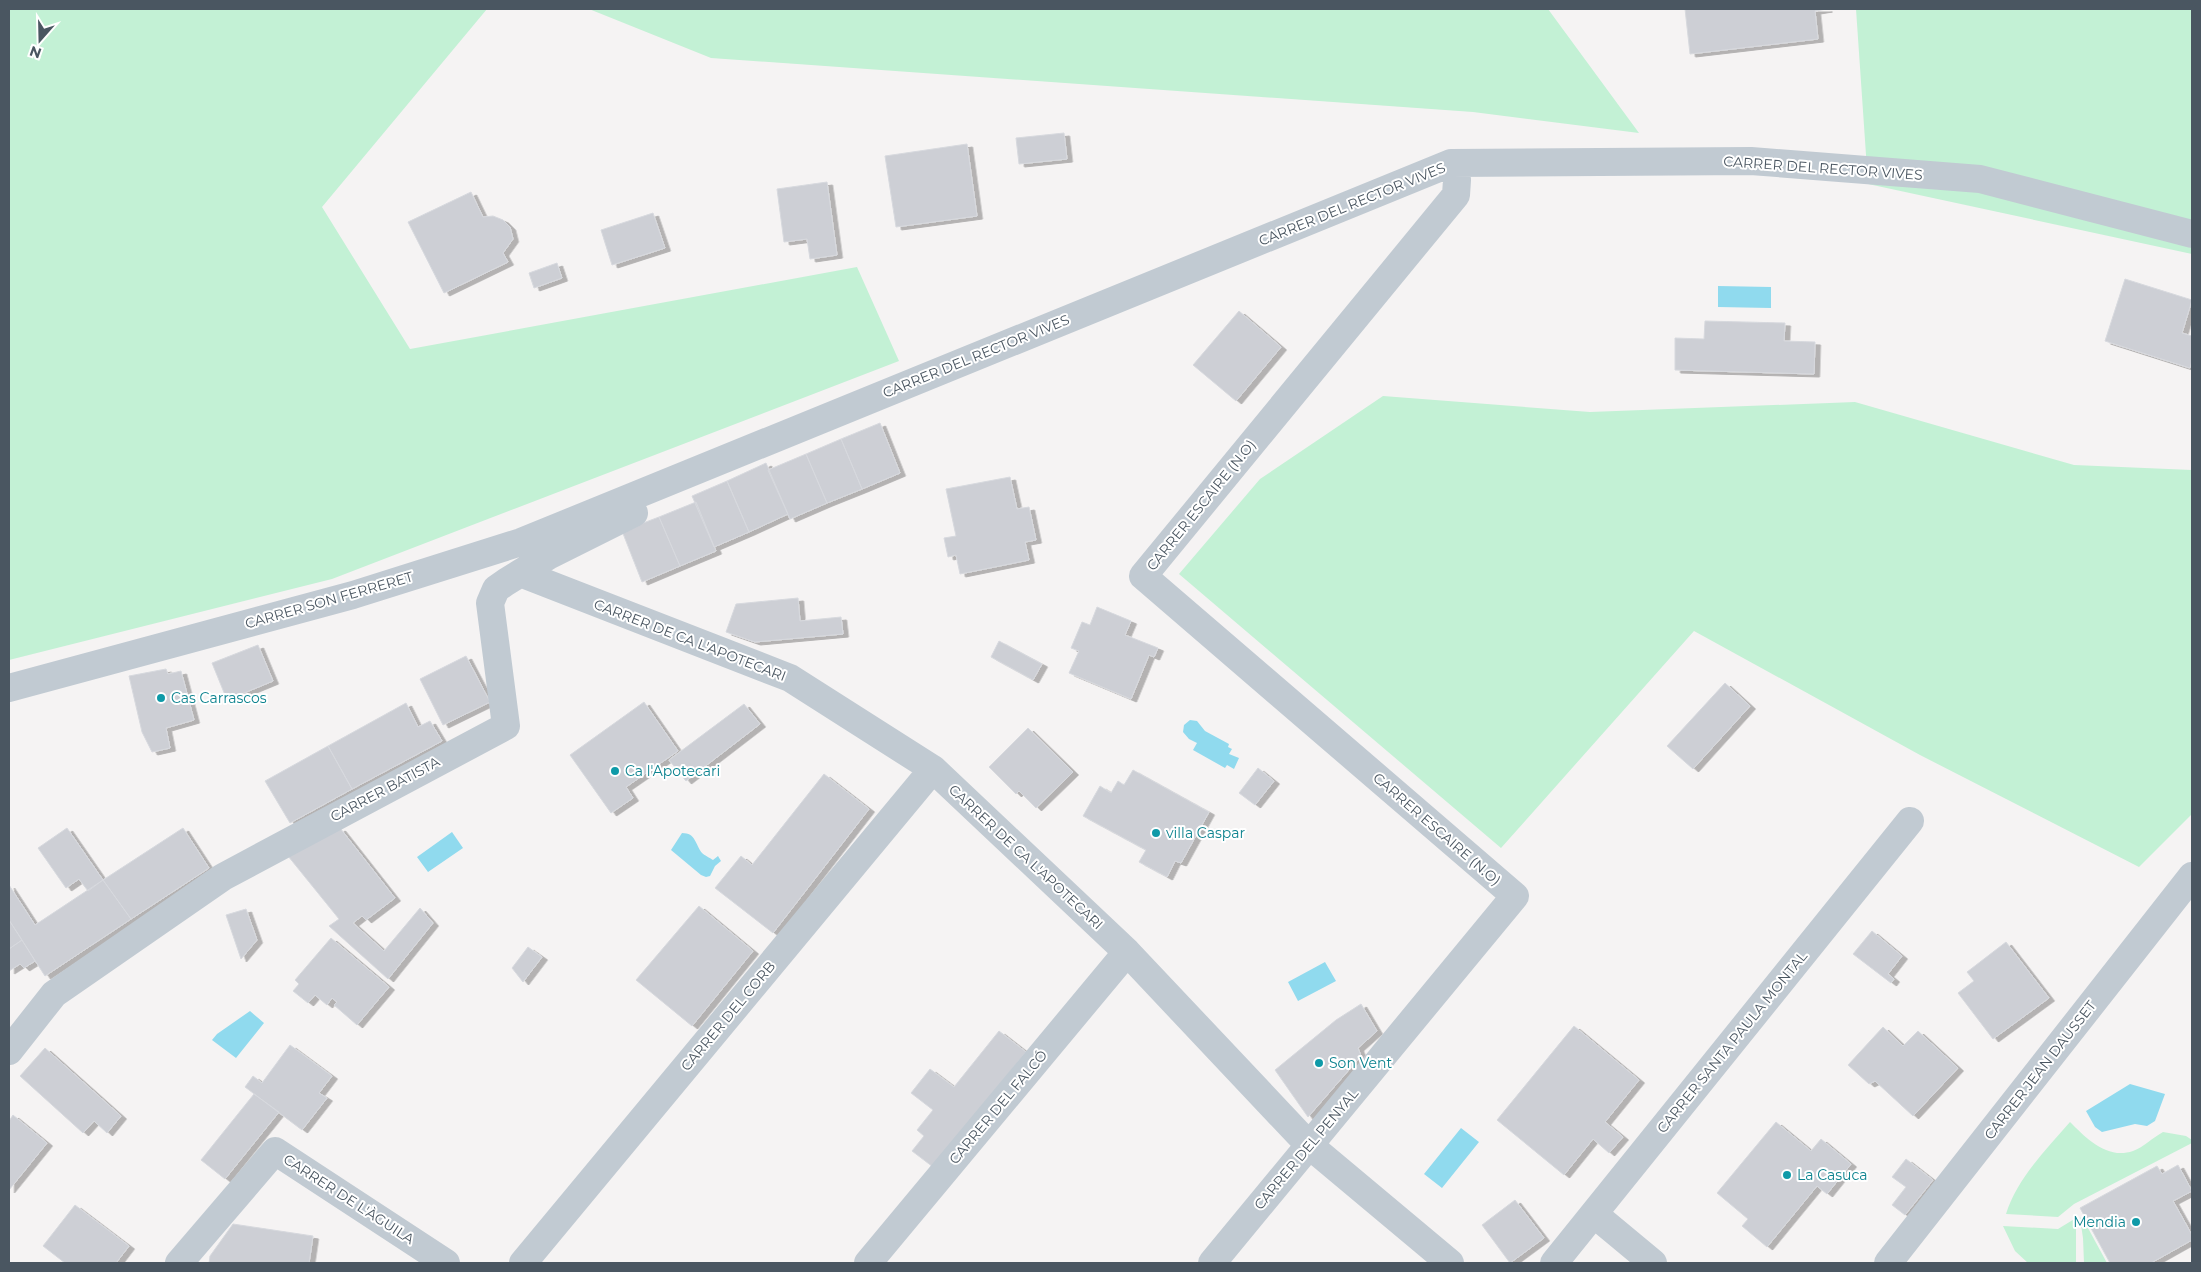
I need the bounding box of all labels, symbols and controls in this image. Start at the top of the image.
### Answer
north arrow [15,15,65,65]
text: N [27,42,44,63]
street label: CARRER DEL RECTOR VIVES [1723,152,1923,184]
street label: CARRER DEL RECTOR VIVES [1256,158,1448,250]
street label: CARRER DEL RECTOR VIVES [880,310,1072,402]
street label: CARRER ESCAIRE (N.O) [1143,436,1259,574]
street label: CARRER SON FERRERET [243,567,415,633]
street label: CARRER DE CA L'APOTECARI [591,595,789,685]
place label: Cas Carrascos [171,689,267,707]
marker: Cas Carrascos [155,692,167,704]
street label: CARRER BATISTA [327,752,444,825]
place label: Ca l'Apotecari [625,762,720,780]
marker: Ca l'Apotecari [609,765,621,777]
street label: CARRER ESCAIRE (N.O) [1369,769,1505,889]
street label: CARRER DE CA L'APOTECARI [945,781,1107,933]
place label: villa Caspar [1166,824,1245,842]
marker: villa Caspar [1150,827,1162,839]
street label: CARRER SANTA PAULA MONTAL [1653,947,1812,1137]
street label: CARRER DEL CORB [677,957,779,1075]
street label: CARRER JEAN DAUSSET [1980,997,2100,1143]
street label: CARRER DEL FALCÓ [945,1046,1051,1168]
place label: Son Vent [1329,1054,1392,1072]
marker: Son Vent [1313,1057,1325,1069]
street label: CARRER DEL PENYAL [1250,1084,1363,1213]
street label: CARRER DE L'ÀGUILA [280,1150,419,1249]
place label: La Casuca [1797,1166,1868,1184]
marker: La Casuca [1781,1169,1793,1181]
place label: Mendia [2073,1213,2126,1231]
marker: Mendia [2130,1216,2142,1228]

